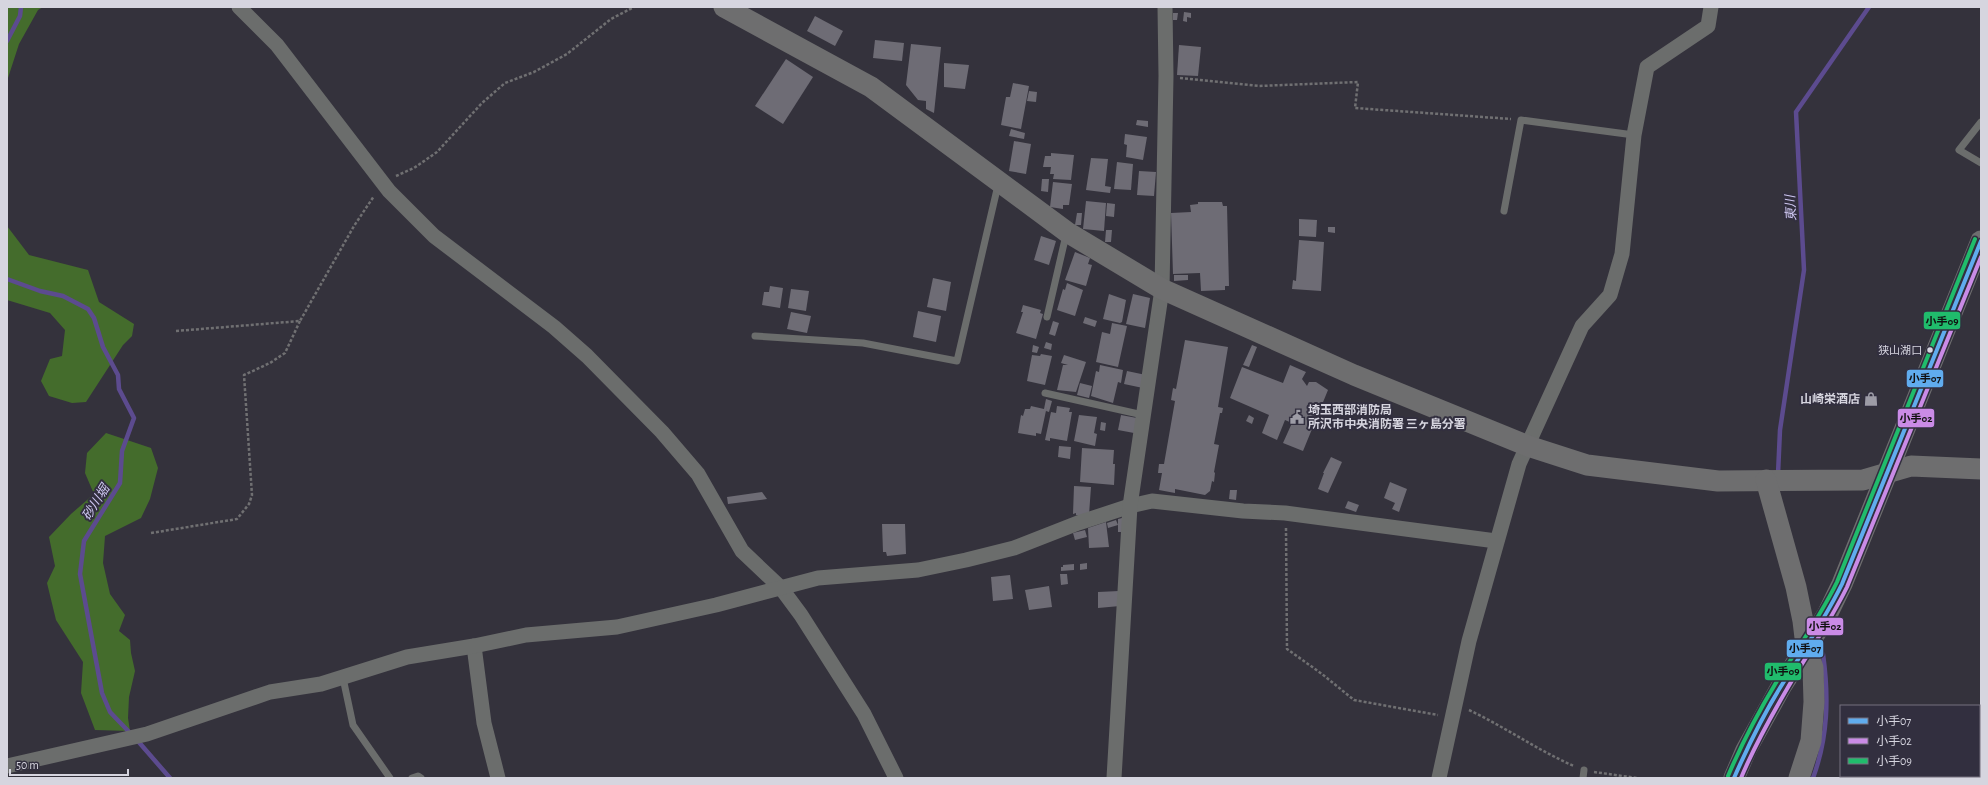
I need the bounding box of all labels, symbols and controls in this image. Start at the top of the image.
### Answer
water label: 東川 [1783,193,1799,221]
line badge: 小手09 [1923,311,1961,330]
text: 小手09 [1925,315,1959,327]
place label: 狭山湖口 [1878,344,1922,356]
marker: 狭山湖口 [1925,345,1935,355]
line badge: 小手07 [1906,369,1944,388]
text: 小手07 [1909,372,1941,384]
shop icon: 山崎栄酒店 [1863,391,1879,407]
place label: 山崎栄酒店 [1800,392,1860,405]
place label: 埼玉西部消防局 所沢市中央消防署 三ヶ島分署 [1308,403,1466,430]
line badge: 小手02 [1897,408,1935,428]
public building icon: 埼玉西部消防局 所沢市中央消防署 三ヶ島分署 [1289,409,1305,425]
text: 小手02 [1900,412,1932,424]
water label: 砂川堀 [80,481,113,523]
line badge: 小手02 [1806,617,1844,636]
text: 小手02 [1809,620,1841,632]
line badge: 小手07 [1786,639,1824,658]
text: 小手07 [1789,642,1821,654]
line badge: 小手09 [1764,662,1802,681]
text: 小手09 [1766,665,1800,677]
legend [1840,705,1980,777]
text: 小手07 [1876,715,1911,727]
text: 小手02 [1876,735,1912,747]
scale bar [10,751,128,777]
text: 小手09 [1876,755,1912,767]
text: 50 m [16,759,39,771]

